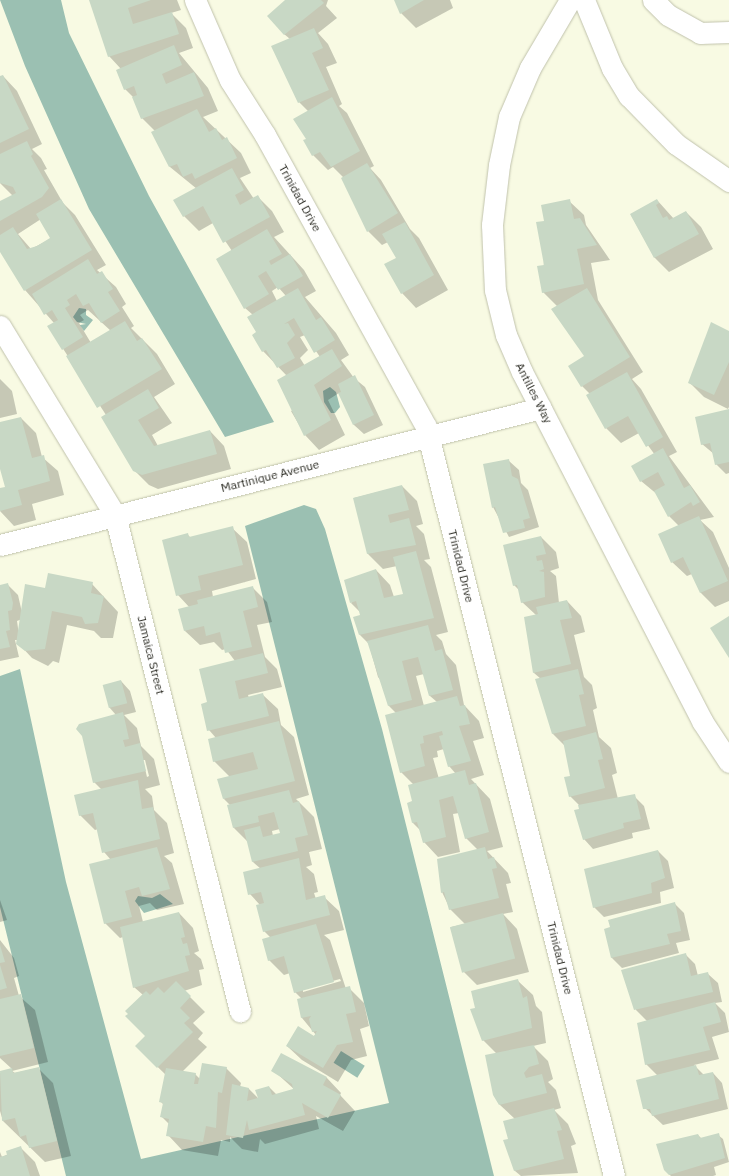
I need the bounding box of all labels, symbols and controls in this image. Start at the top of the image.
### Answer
street label: Trinidad Drive [276,162,324,234]
street label: Antilles Way [513,360,555,426]
street label: Martinique Avenue [219,457,321,495]
street label: Trinidad Drive [445,528,477,604]
street label: Jamaica Street [134,614,168,696]
street label: Trinidad Drive [544,920,576,996]

